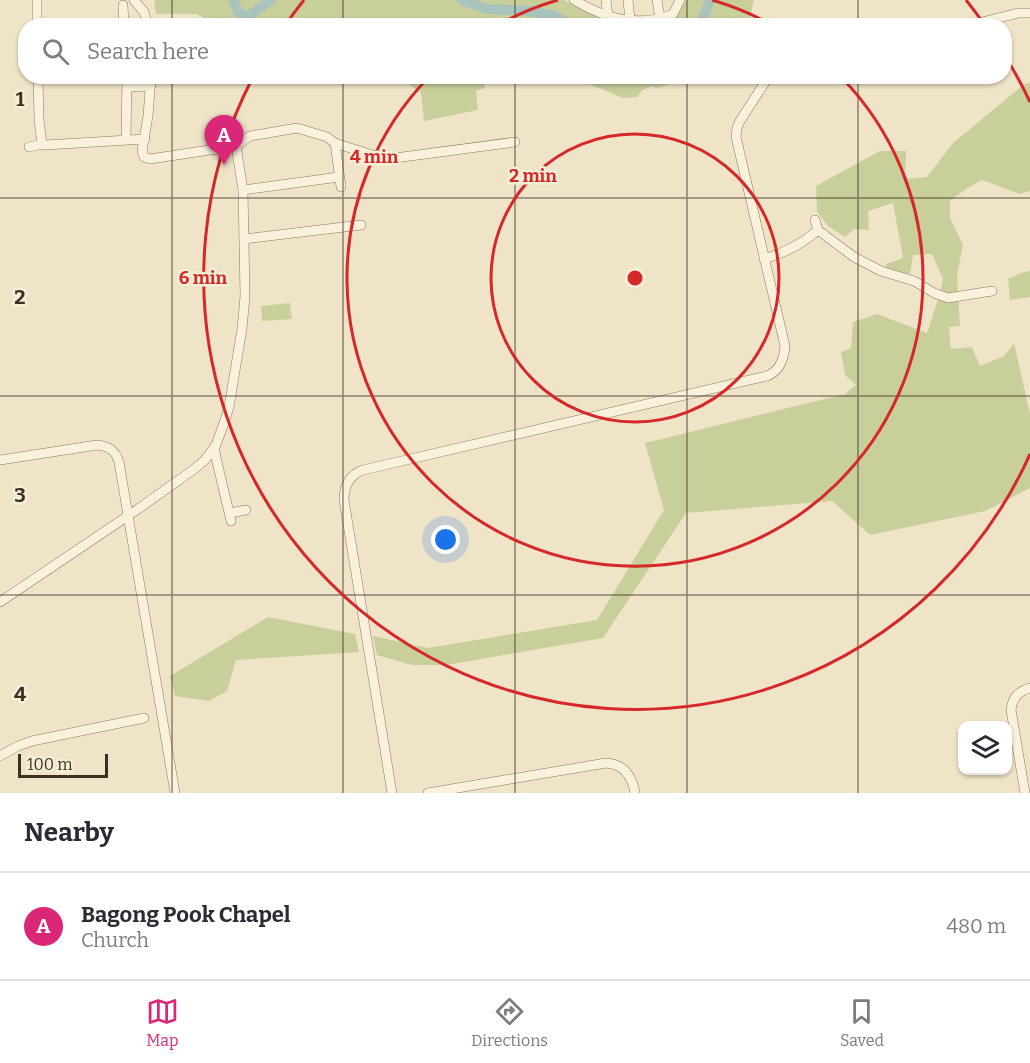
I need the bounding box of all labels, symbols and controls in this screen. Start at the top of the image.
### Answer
search box [18,18,1012,84]
icon: search [39,35,72,68]
text: Search here [87,38,209,65]
text: 1 [16,87,25,111]
pin: A [204,116,244,165]
text: 4 min [350,146,399,168]
text: 2 min [509,165,557,187]
text: 6 min [179,267,228,289]
centre of rings [625,268,645,288]
text: 2 [14,285,26,309]
text: 3 [14,483,26,507]
your location [431,525,460,554]
text: 4 [14,682,26,706]
map controls [958,721,1012,775]
button: layers [958,721,1012,775]
scale bar [18,751,108,778]
text: 100 m [27,755,72,774]
text: Nearby [24,817,114,848]
text: Bagong Pook Chapel [81,901,291,928]
text: A [36,914,51,938]
text: 480 m [946,914,1006,938]
text: Church [81,928,149,952]
tab: Map [146,995,179,1050]
tab: Directions [471,995,548,1050]
tab: Saved [840,995,884,1050]

